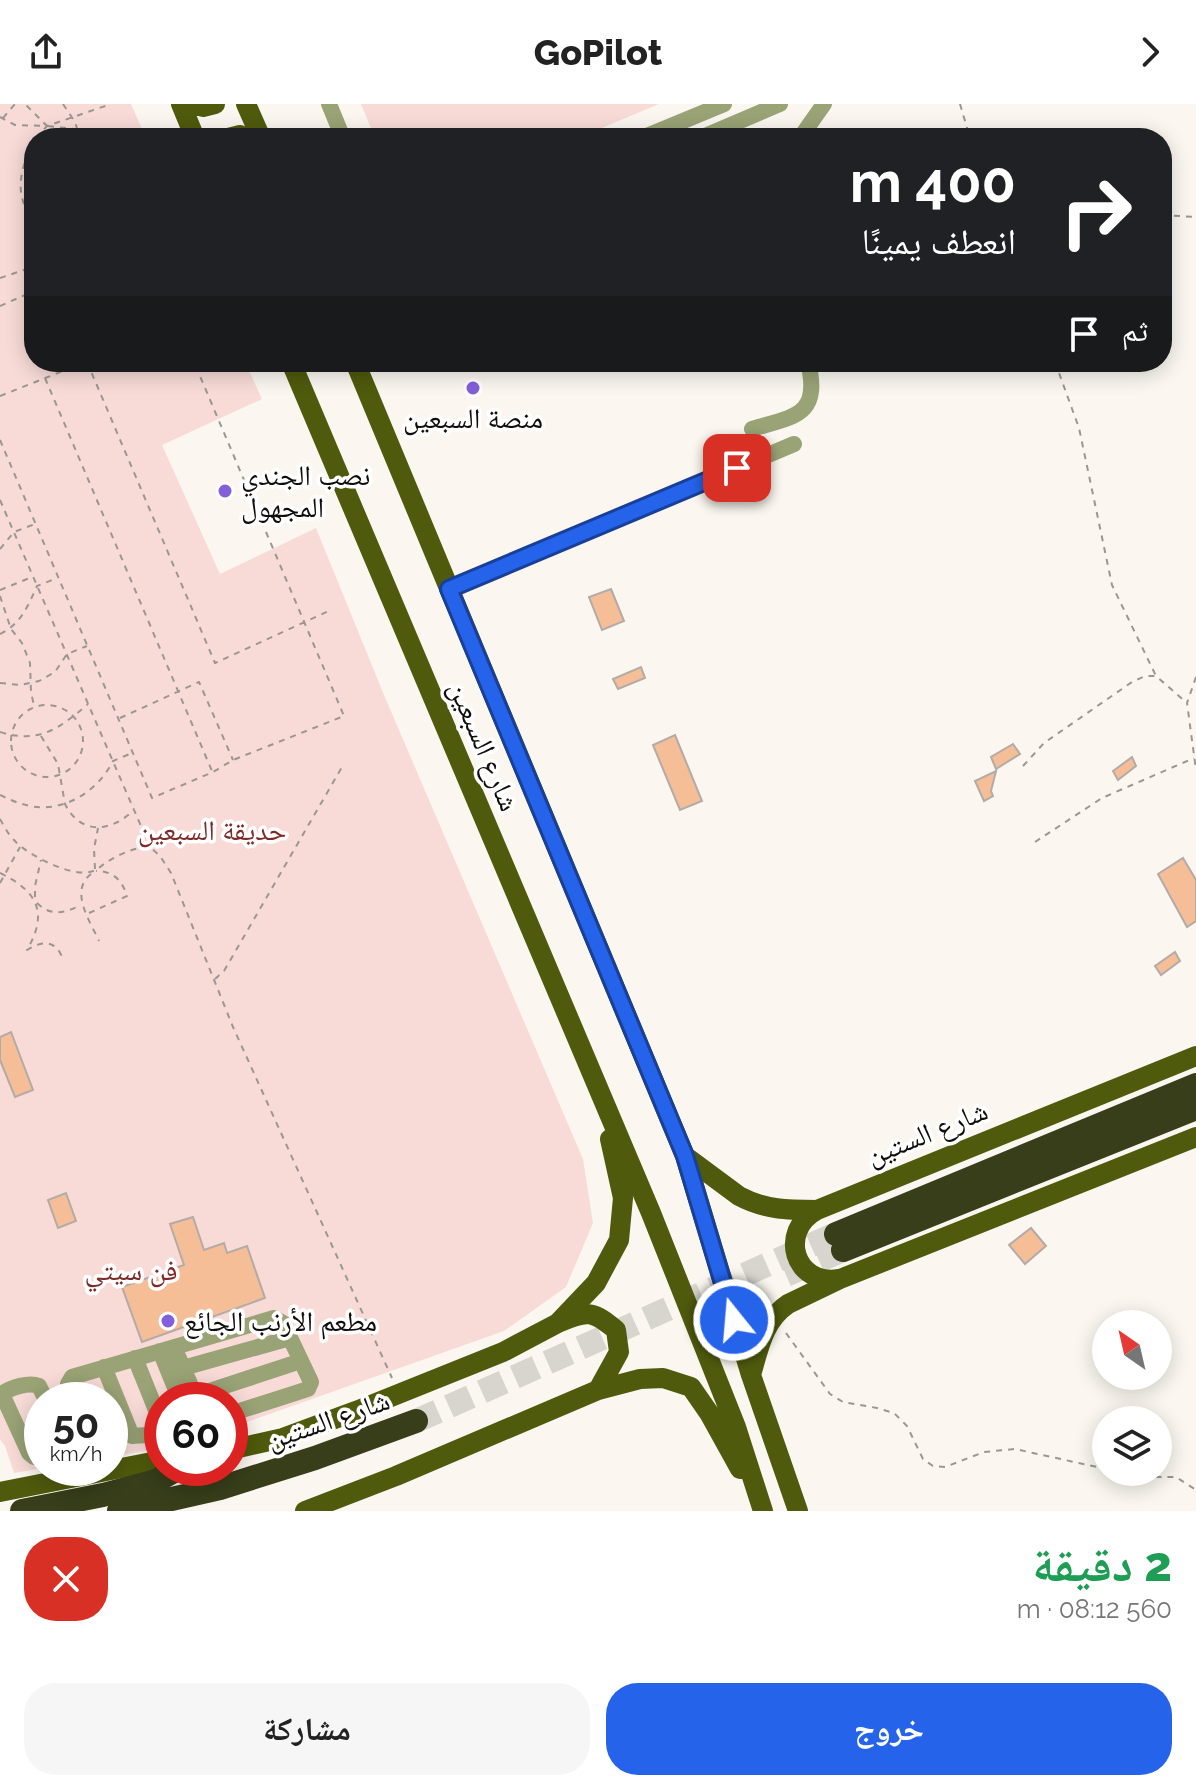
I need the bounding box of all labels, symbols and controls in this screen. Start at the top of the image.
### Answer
icon: share [24,30,68,74]
icon: forward [1128,30,1172,74]
text: GoPilot [534,31,662,73]
text: 400 m [850,149,1016,215]
icon: right [1044,160,1148,264]
text: انعطف يمينًا [862,220,1016,262]
icon: arrive [1062,312,1106,356]
text: ثم [1122,313,1148,348]
marker: منصة السبعين [464,379,482,397]
place label: منصة السبعين [403,402,543,436]
pin [703,434,771,502]
icon: arrive [715,446,759,490]
place label: نصب الجندي المجهول [241,459,371,524]
marker: نصب الجندي المجهول [216,482,234,500]
street label: شارع السبعين [441,676,526,816]
park label: حديقة السبعين [138,814,286,848]
street label: شارع الستين [861,1094,993,1173]
park label: فن سيتي [84,1254,178,1293]
position arrow [692,1278,776,1362]
place label: مطعم الأرنب الجائع [184,1305,377,1340]
north arrow [1092,1310,1172,1390]
map controls [1092,1310,1172,1486]
marker: مطعم الأرنب الجائع [159,1312,177,1330]
speed limit sign: 60 [144,1382,248,1486]
street label: شارع الستين [262,1384,394,1457]
text: 50 [53,1400,99,1447]
button: layers [1092,1406,1172,1486]
text: km/h [50,1442,102,1466]
text: 2 دقيقة [1032,1536,1172,1592]
button: close [24,1537,108,1621]
text: 560 m · 08:12 [1017,1594,1172,1624]
button: مشاركة [24,1683,590,1775]
button: خروج [606,1683,1172,1775]

